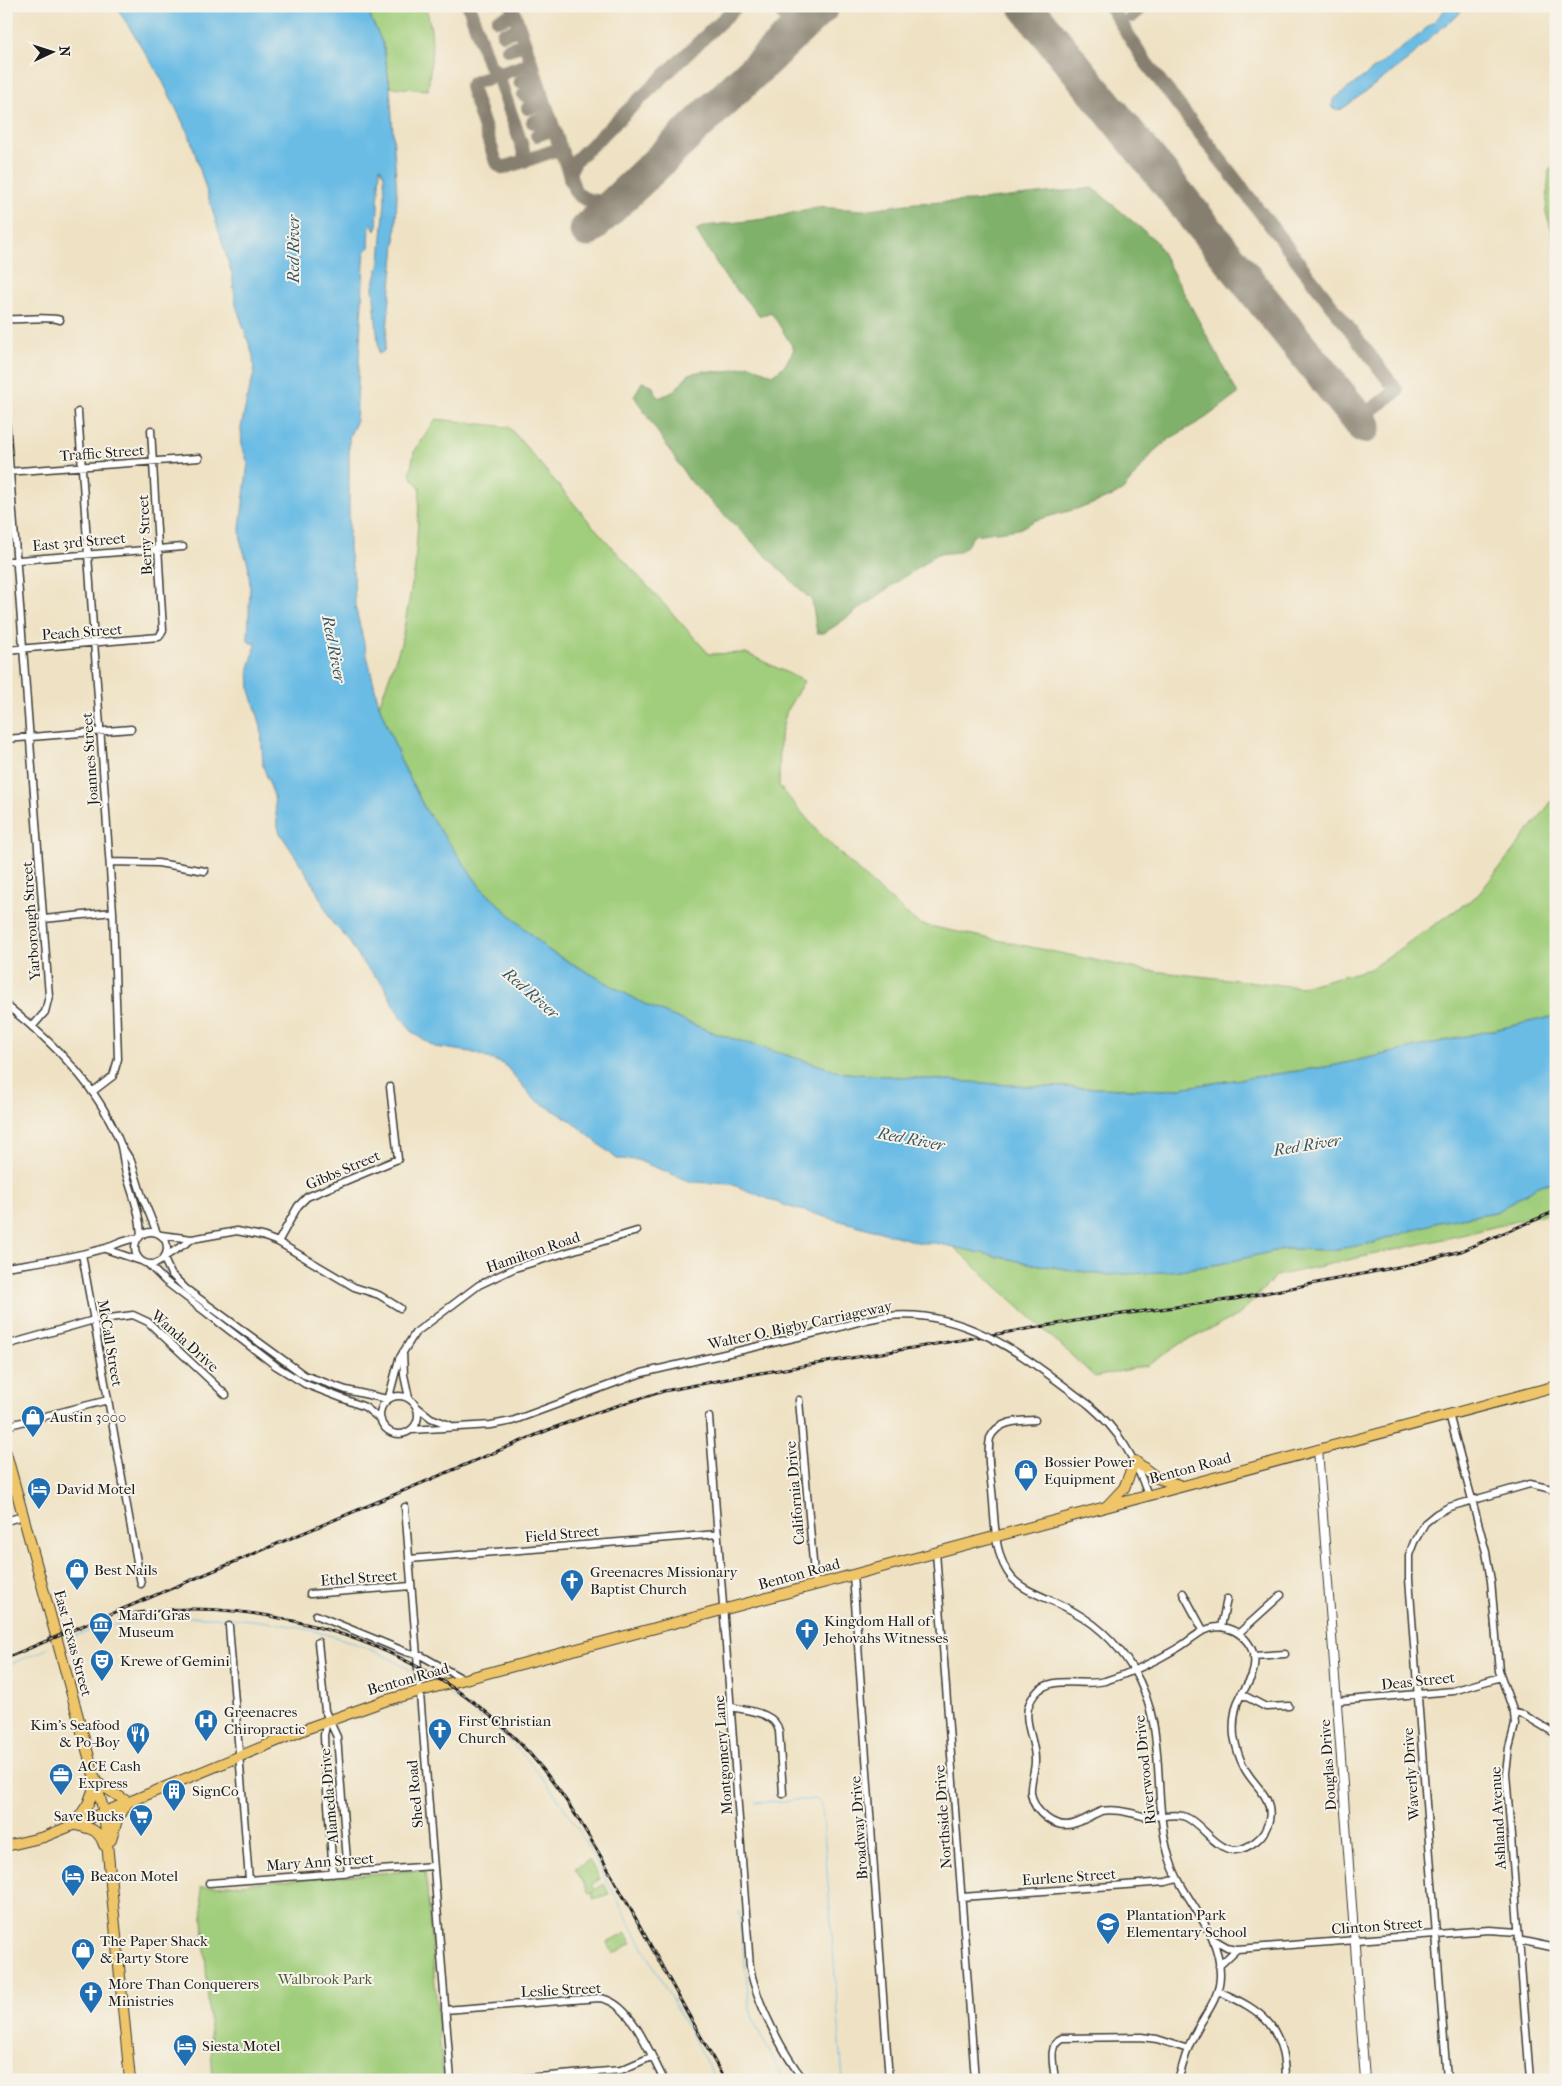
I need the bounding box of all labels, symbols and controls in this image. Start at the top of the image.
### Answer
north arrow [28,28,78,78]
text: N [56,45,73,57]
water label: Red River [284,213,303,284]
street label: Traffic Street [59,441,146,465]
street label: Berry Street [134,494,156,576]
street label: East 3rd Street [32,529,127,555]
water label: Red River [318,613,350,686]
street label: Peach Street [41,620,124,644]
street label: Joannes Street [78,711,102,807]
street label: Yarborough Street [18,860,44,982]
water label: Red River [498,963,564,1024]
water label: Red River [875,1123,948,1155]
water label: Red River [1271,1130,1344,1160]
street label: Gibbs Street [303,1146,383,1194]
street label: Hamilton Road [484,1227,583,1276]
street label: Walter O. Bigby Carriageway [705,1296,895,1354]
street label: McCall Street [93,1298,127,1389]
street label: Wanda Drive [147,1305,223,1376]
shop icon: Austin 3000 [20,1404,46,1438]
place label: Austin 3000 [49,1408,126,1426]
street label: California Drive [781,1440,809,1546]
street label: Benton Road [1147,1448,1234,1488]
place label: Bossier Power Equipment [1044,1453,1135,1488]
shop icon: Bossier Power Equipment [1013,1458,1039,1492]
hotel icon: David Motel [26,1476,52,1510]
place label: David Motel [56,1480,135,1498]
street label: Field Street [524,1522,601,1546]
street label: Benton Road [756,1554,843,1594]
shop icon: Best Nails [64,1557,90,1591]
place label: Best Nails [94,1561,158,1579]
place label: Greenacres Missionary Baptist Church [590,1563,739,1598]
street label: Ethel Street [320,1566,399,1590]
church icon: Greenacres Missionary Baptist Church [559,1568,585,1602]
street label: East Texas Street [50,1588,96,1699]
place label: Mardi Gras Museum [118,1606,191,1641]
museum icon: Mardi Gras Museum [88,1611,114,1645]
place label: Kingdom Hall of Jehovahs Witnesses [823,1612,949,1647]
church icon: Kingdom Hall of Jehovahs Witnesses [794,1617,820,1651]
theatre icon: Krewe of Gemini [89,1648,115,1682]
place label: Krewe of Gemini [120,1652,230,1670]
street label: Benton Road [365,1659,452,1699]
street label: Deas Street [1380,1668,1456,1694]
street label: Montgomery Lane [710,1694,736,1815]
place label: Greenacres Chiropractic [224,1703,306,1738]
hospital icon: Greenacres Chiropractic [193,1708,219,1742]
place label: First Christian Church [458,1712,552,1747]
street label: Riverwood Drive [1130,1714,1160,1826]
place label: Kim's Seafood & Po-Boy [30,1716,121,1751]
church icon: First Christian Church [427,1717,453,1751]
street label: Douglas Drive [1316,1718,1340,1811]
restaurant icon: Kim's Seafood & Po-Boy [125,1721,151,1755]
street label: Waverly Drive [1399,1726,1423,1822]
street label: Alameda Drive [316,1747,342,1845]
place label: ACE Cash Express [77,1757,141,1792]
street label: Shed Road [403,1758,427,1829]
office icon: ACE Cash Express [48,1762,74,1796]
street label: Northside Drive [930,1764,956,1870]
street label: Ashland Avenue [1486,1765,1510,1871]
street label: Broadway Drive [846,1775,872,1881]
building icon: SignCo [161,1778,187,1812]
place label: SignCo [192,1782,239,1800]
supermarket icon: Save Bucks [128,1803,154,1837]
place label: Save Bucks [54,1807,124,1825]
street label: Mary Ann Street [265,1849,375,1875]
hotel icon: Beacon Motel [60,1863,86,1897]
street label: Eurlene Street [1021,1865,1117,1889]
place label: Beacon Motel [90,1867,178,1885]
place label: Plantation Park Elementary School [1126,1906,1247,1941]
school or university icon: Plantation Park Elementary School [1095,1911,1121,1945]
street label: Clinton Street [1331,1914,1424,1938]
place label: The Paper Shack & Party Store [100,1932,208,1967]
shop icon: The Paper Shack & Party Store [70,1937,96,1971]
park label: Walbrook Park [277,1970,373,1988]
place label: More Than Conquerers Ministries [108,1975,260,2010]
street label: Leslie Street [520,1979,602,2001]
church icon: More Than Conquerers Ministries [78,1980,104,2014]
hotel icon: Siesta Motel [172,2033,198,2067]
place label: Siesta Motel [202,2037,280,2055]

